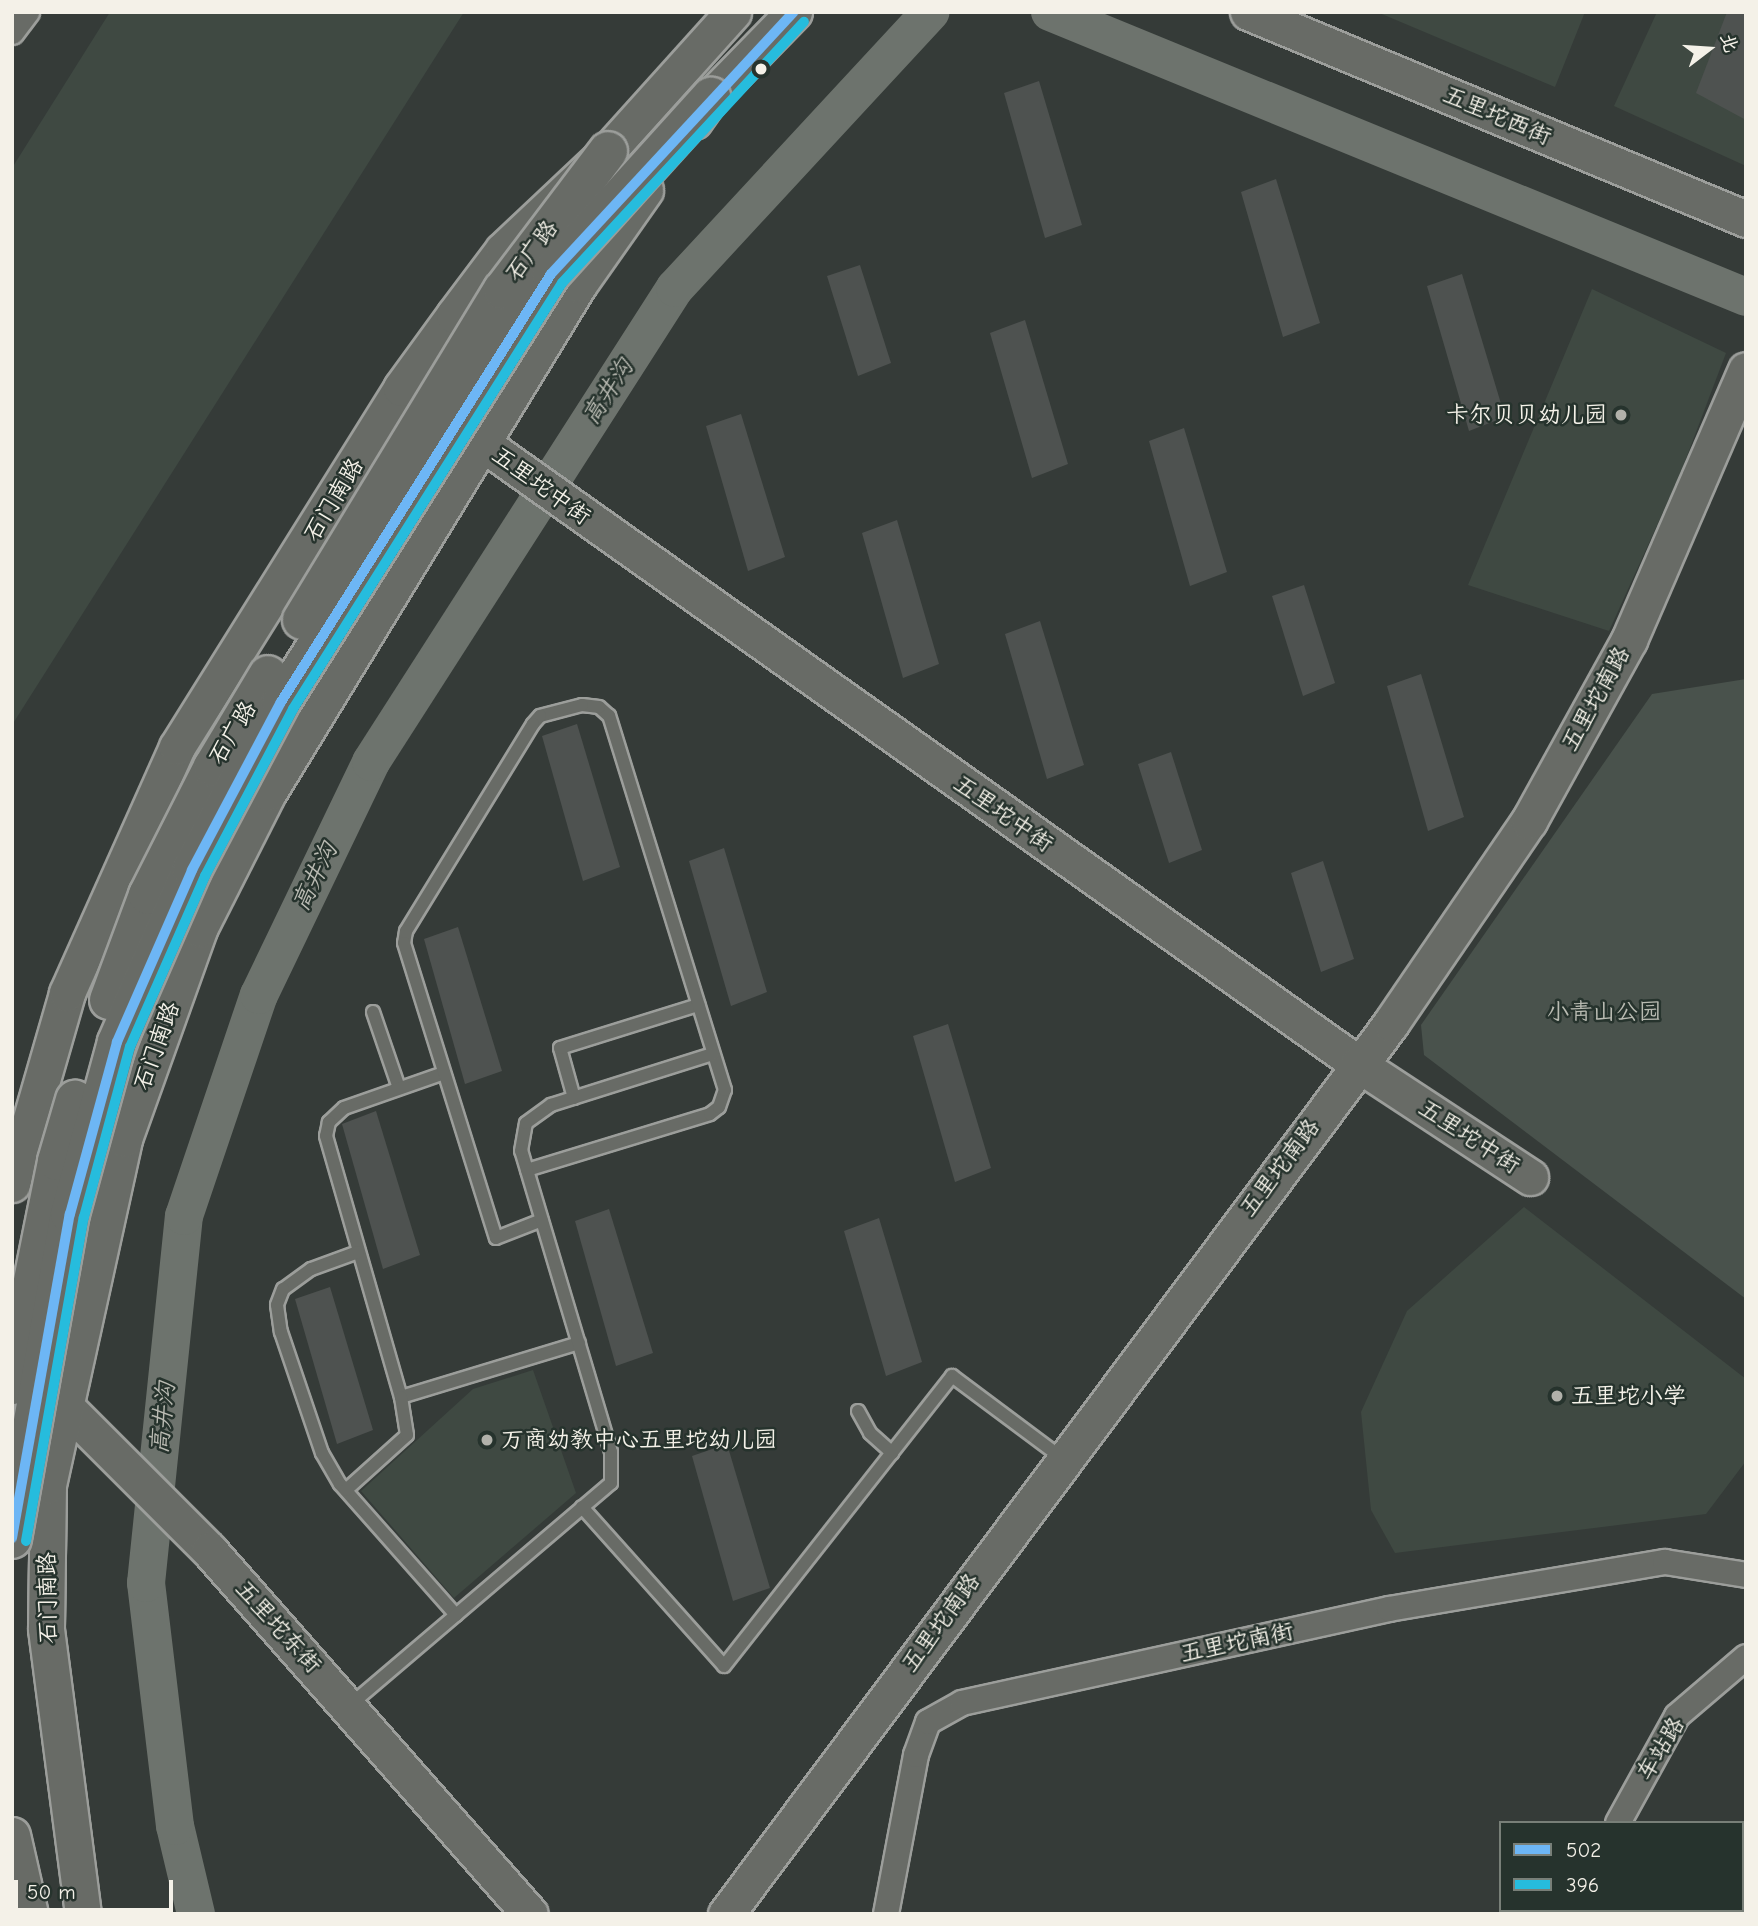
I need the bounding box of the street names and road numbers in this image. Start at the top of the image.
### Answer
street label: 五里坨西街 [1439,81,1555,151]
street label: 石广路 [500,215,564,287]
street label: 五里坨中街 [486,441,596,531]
street label: 石门南路 [298,453,370,547]
street label: 五里坨南路 [1556,642,1636,756]
street label: 石广路 [203,696,263,770]
street label: 五里坨中街 [948,770,1058,858]
street label: 石门南路 [128,998,186,1094]
street label: 五里坨中街 [1413,1094,1525,1180]
street label: 五里坨南路 [1234,1114,1326,1222]
street label: 石门南路 [33,1552,63,1644]
street label: 五里坨南路 [896,1568,986,1678]
street label: 五里坨东街 [229,1575,327,1679]
street label: 五里坨南街 [1178,1618,1296,1668]
street label: 车站路 [1631,1712,1691,1786]

